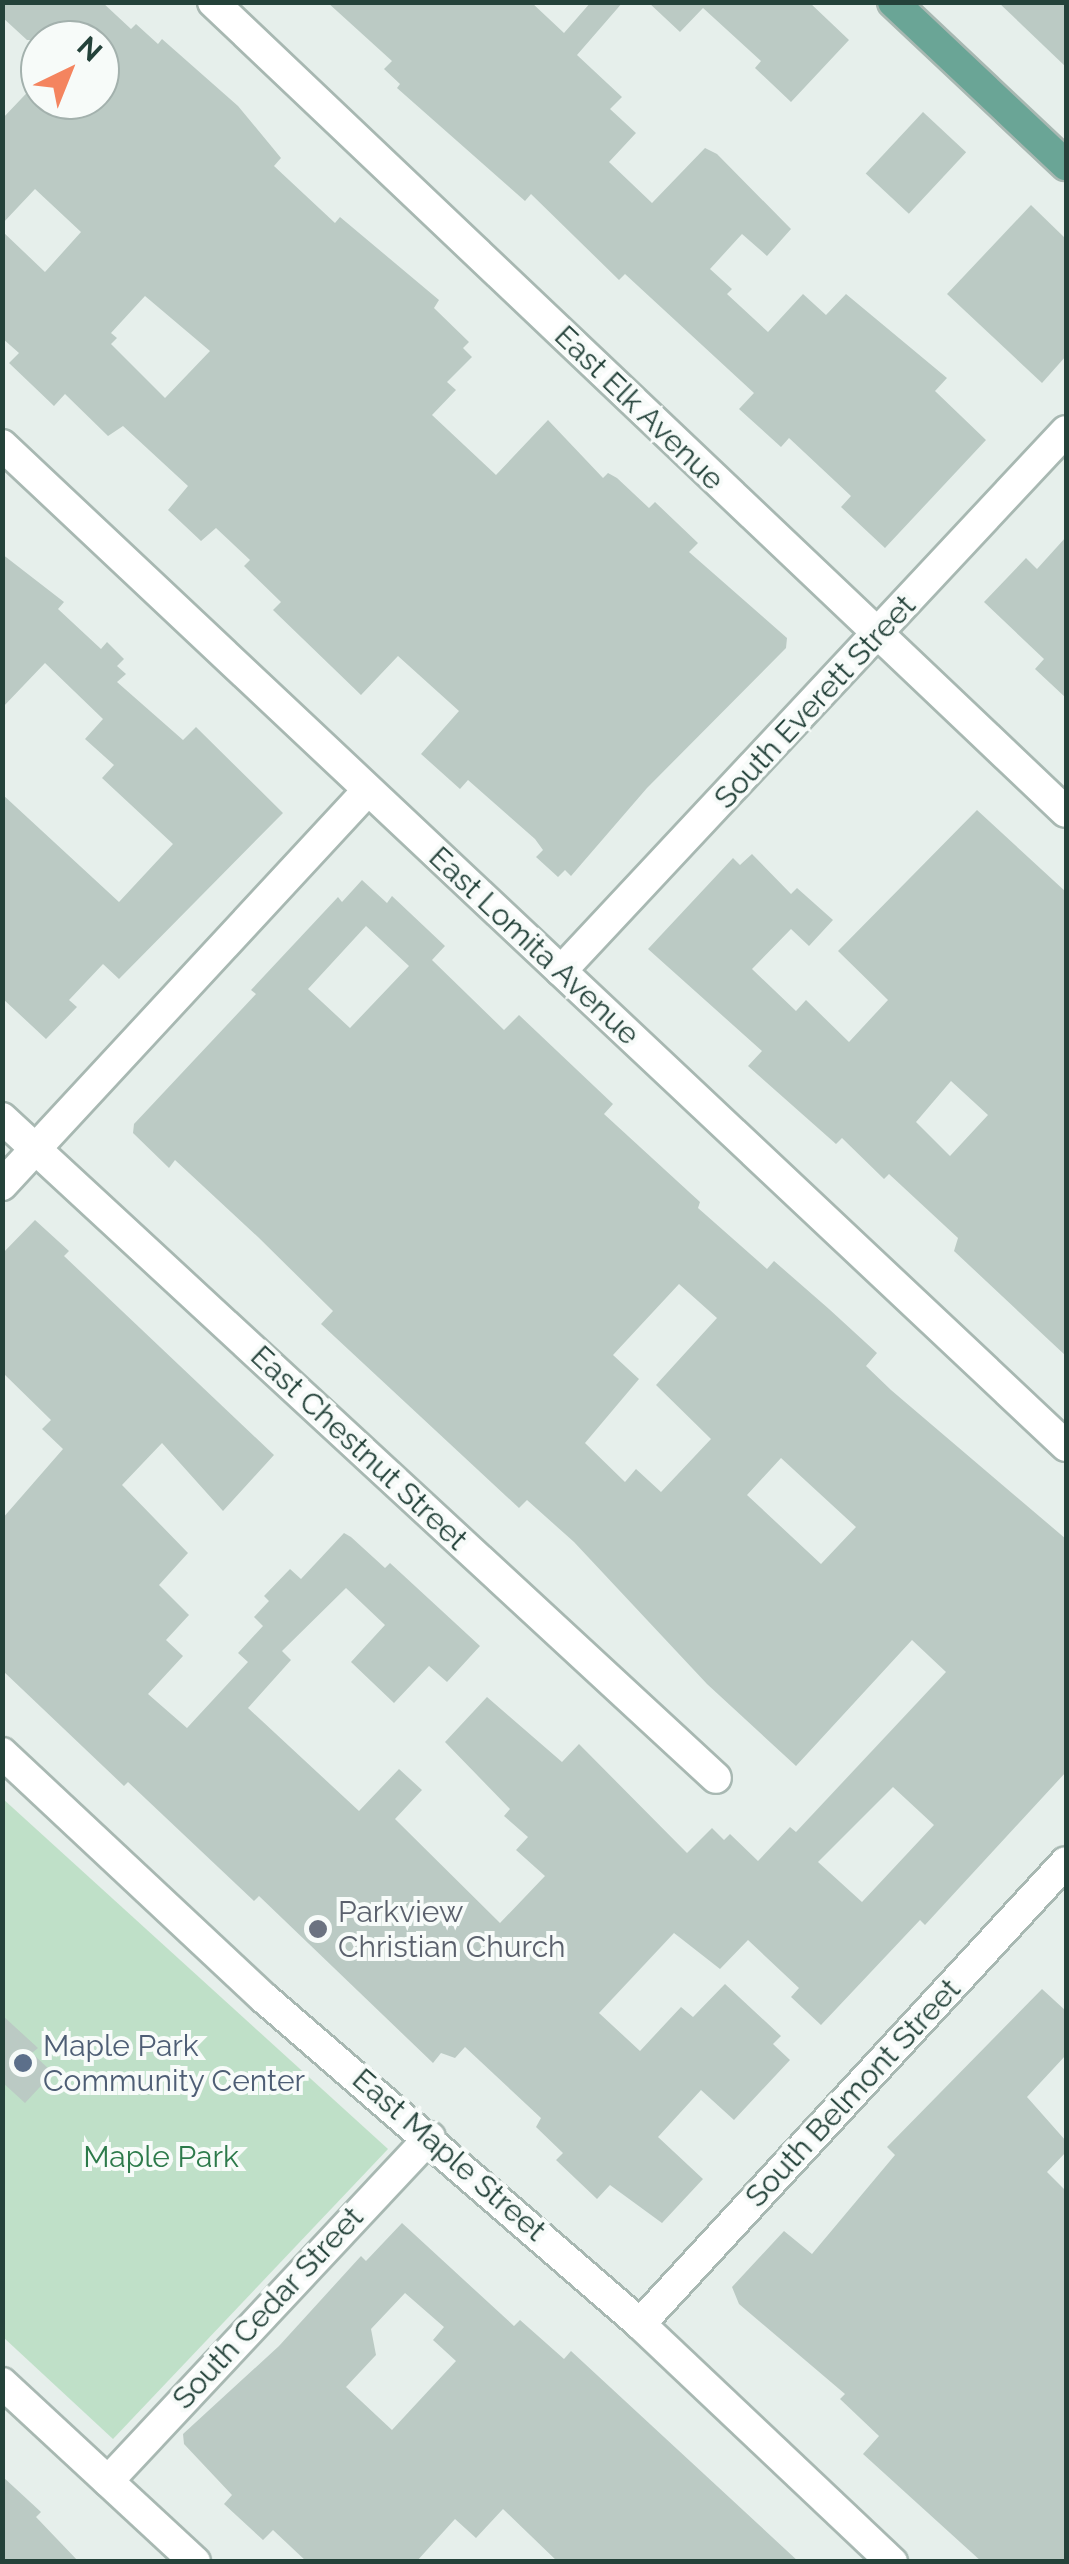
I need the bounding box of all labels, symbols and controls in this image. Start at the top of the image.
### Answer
north arrow [20,20,120,120]
text: N [70,30,109,69]
street label: East Elk Avenue [547,318,731,498]
street label: South Everett Street [707,588,923,816]
street label: East Lomita Avenue [421,839,647,1053]
street label: East Chestnut Street [243,1338,475,1558]
place label: Parkview Christian Church [338,1894,566,1964]
marker: Parkview Christian Church [307,1918,329,1940]
street label: South Belmont Street [738,1972,968,2214]
place label: Maple Park Community Center [43,2028,306,2098]
marker: Maple Park Community Center [12,2052,34,2074]
street label: East Maple Street [345,2061,553,2249]
park label: Maple Park [83,2139,239,2175]
street label: South Cedar Street [165,2199,371,2417]

